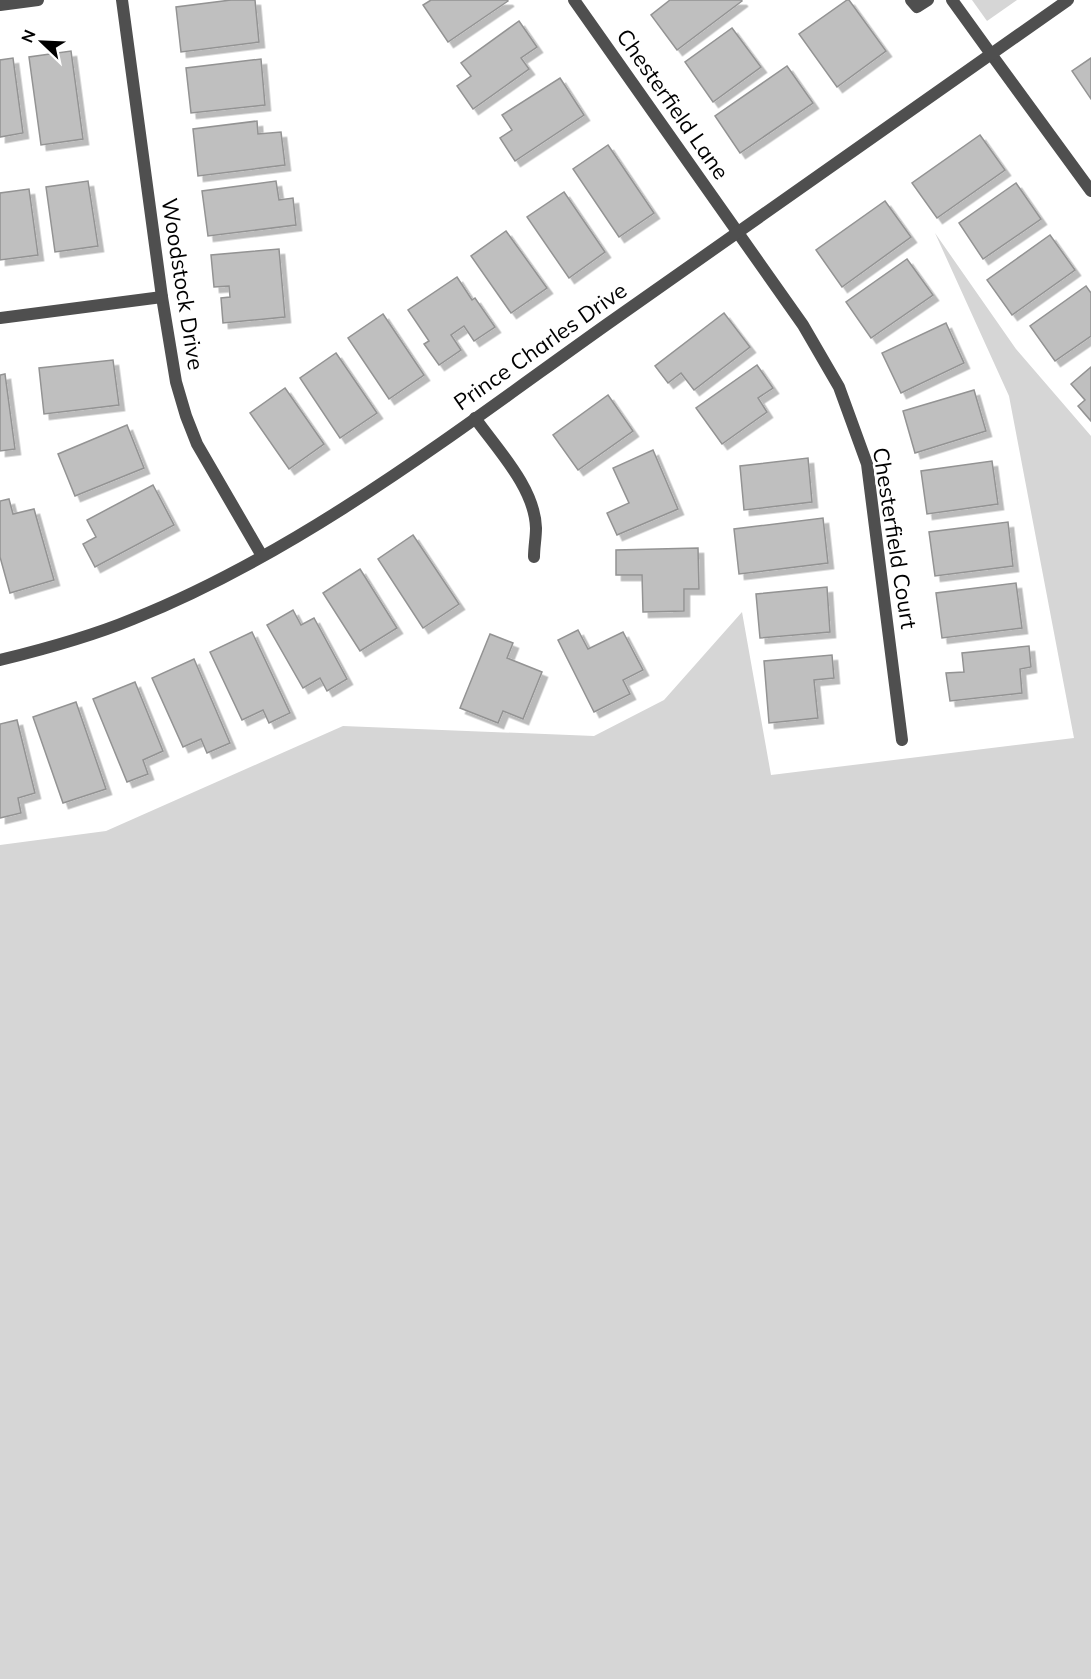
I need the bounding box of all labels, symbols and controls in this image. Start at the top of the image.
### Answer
north arrow [12,12,72,72]
street label: Chesterfield Lane [611,23,735,185]
text: N [17,27,40,46]
street label: Woodstock Drive [156,196,210,372]
street label: Prince Charles Drive [448,276,632,416]
street label: Chesterfield Court [867,445,923,631]

